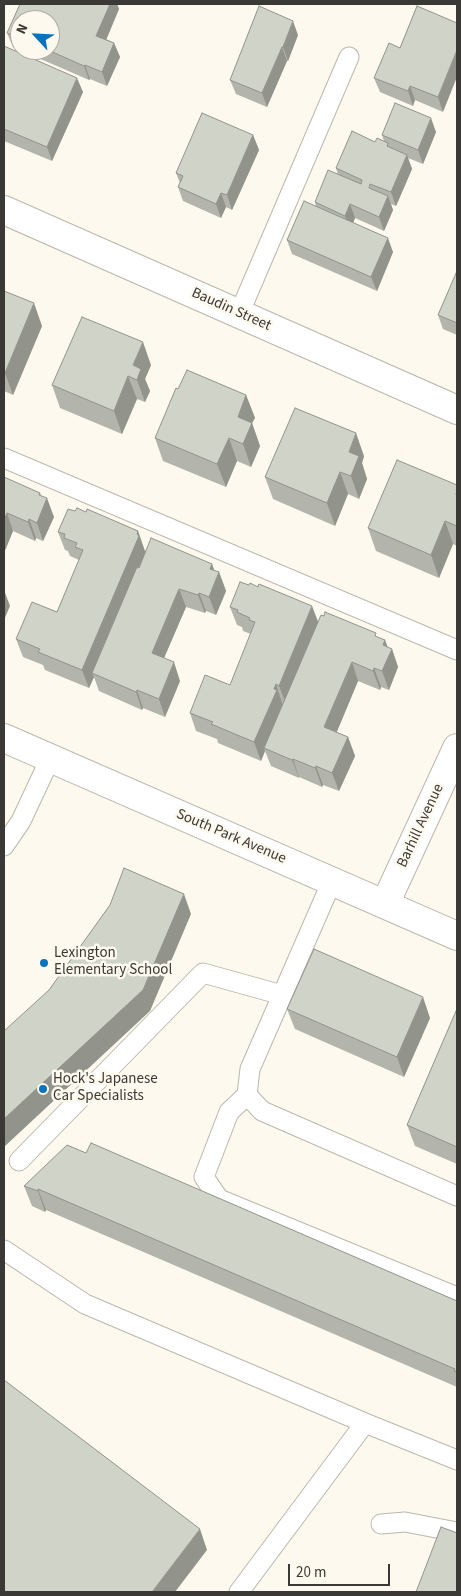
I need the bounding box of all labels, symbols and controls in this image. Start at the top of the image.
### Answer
north arrow [10,10,60,60]
text: N [11,21,33,38]
street label: Baudin Street [188,284,274,336]
street label: Barhill Avenue [394,781,448,871]
street label: South Park Avenue [173,806,289,868]
place label: Lexington Elementary School [54,945,172,980]
marker: Lexington Elementary School [38,957,50,969]
place label: Hock's Japanese Car Specialists [53,1071,158,1106]
marker: Hock's Japanese Car Specialists [37,1083,49,1095]
scale bar [291,1554,394,1586]
text: 20 m [296,1562,326,1583]

